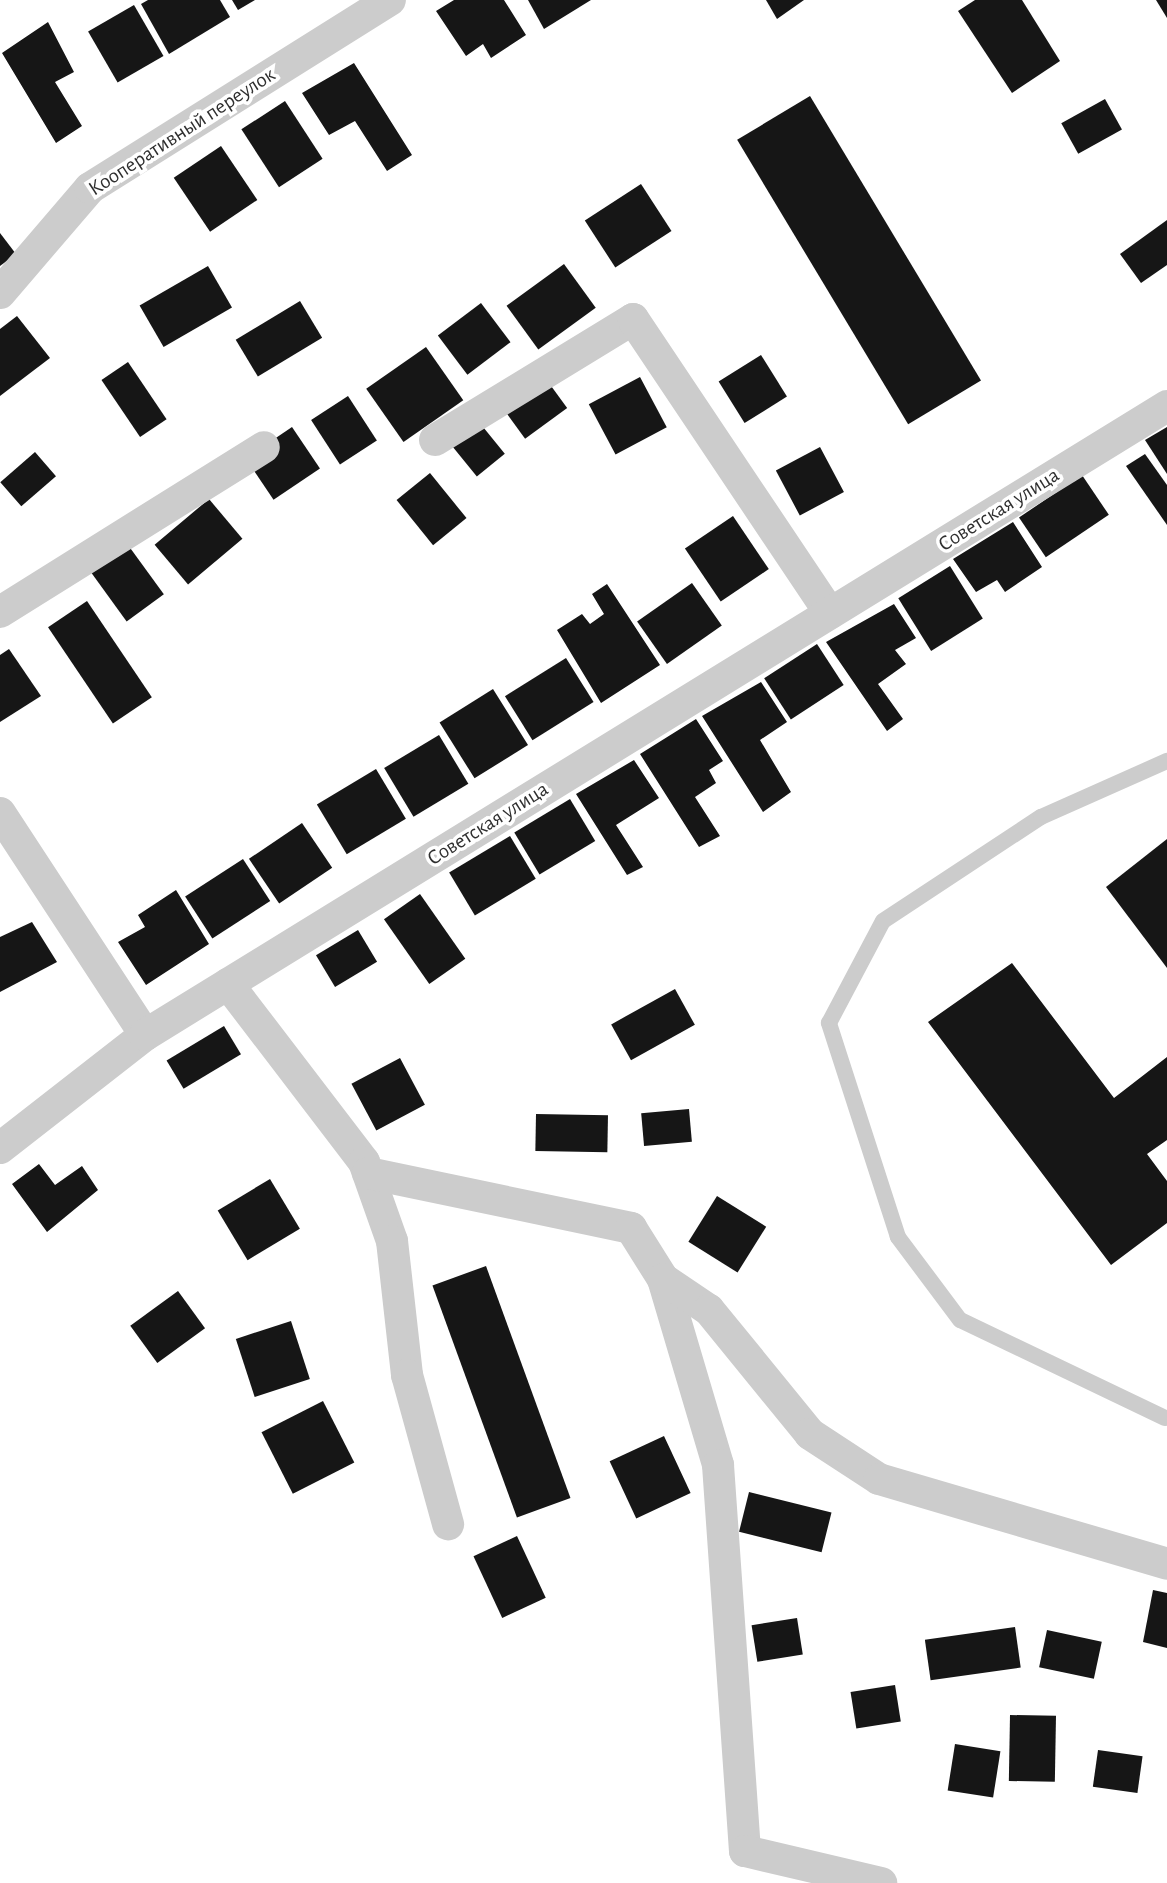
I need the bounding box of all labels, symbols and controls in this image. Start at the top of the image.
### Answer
street label: Кооперативный переулок [84,62,280,202]
street label: Советская улица [934,463,1064,557]
street label: Советская улица [423,777,553,871]

